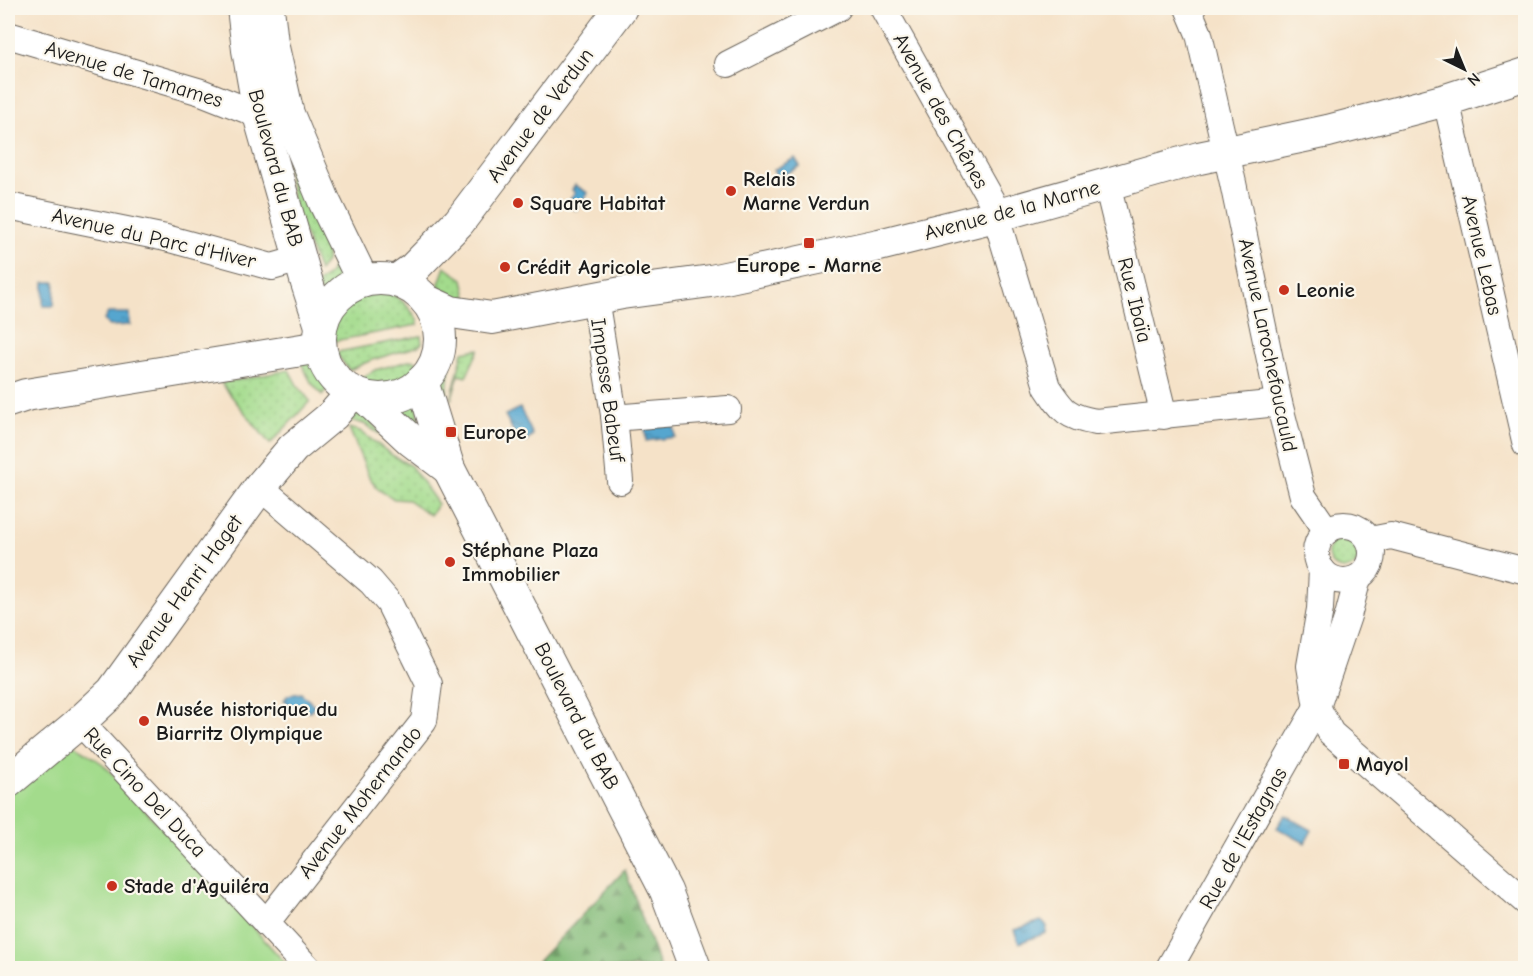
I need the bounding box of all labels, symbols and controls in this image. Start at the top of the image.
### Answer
street label: Avenue des Chênes [888,29,994,193]
street label: Avenue de Tamames [42,36,226,112]
north arrow [1434,39,1494,99]
street label: Avenue de Verdun [482,43,598,187]
text: N [1464,69,1484,89]
street label: Boulevard du BAB [243,87,309,249]
place label: Relais Marne Verdun [743,167,870,215]
street label: Avenue de la Marne [921,175,1103,245]
marker: Relais Marne Verdun [724,184,738,198]
place label: Square Habitat [530,191,666,215]
street label: Avenue Lebas [1457,193,1507,317]
marker: Square Habitat [511,196,525,210]
street label: Avenue du Parc d'Hiver [50,203,259,273]
marker: Europe - Marne [802,236,816,250]
street label: Avenue Larochefoucauld [1234,236,1302,454]
place label: Europe - Marne [737,253,881,277]
place label: Crédit Agricole [517,255,651,279]
street label: Rue Ibaïa [1113,255,1157,345]
marker: Crédit Agricole [498,260,512,274]
place label: Leonie [1296,278,1355,302]
marker: Leonie [1277,283,1291,297]
street label: Impasse Babeuf [586,317,630,464]
place label: Europe [463,420,527,444]
marker: Europe [444,425,458,439]
street label: Avenue Henri Haget [121,509,248,672]
place label: Stéphane Plaza Immobilier [462,538,599,586]
marker: Stéphane Plaza Immobilier [443,555,457,569]
street label: Boulevard du BAB [530,638,624,794]
place label: Musée historique du Biarritz Olympique [156,697,338,745]
marker: Musée historique du Biarritz Olympique [137,714,151,728]
street label: Avenue Mohernando [293,721,427,883]
street label: Rue Cino Del Duca [79,722,211,862]
place label: Mayol [1356,752,1409,776]
marker: Mayol [1337,757,1351,771]
street label: Rue de l'Estagnas [1194,763,1292,913]
place label: Stade d'Aguiléra [124,874,269,898]
marker: Stade d'Aguiléra [105,879,119,893]

